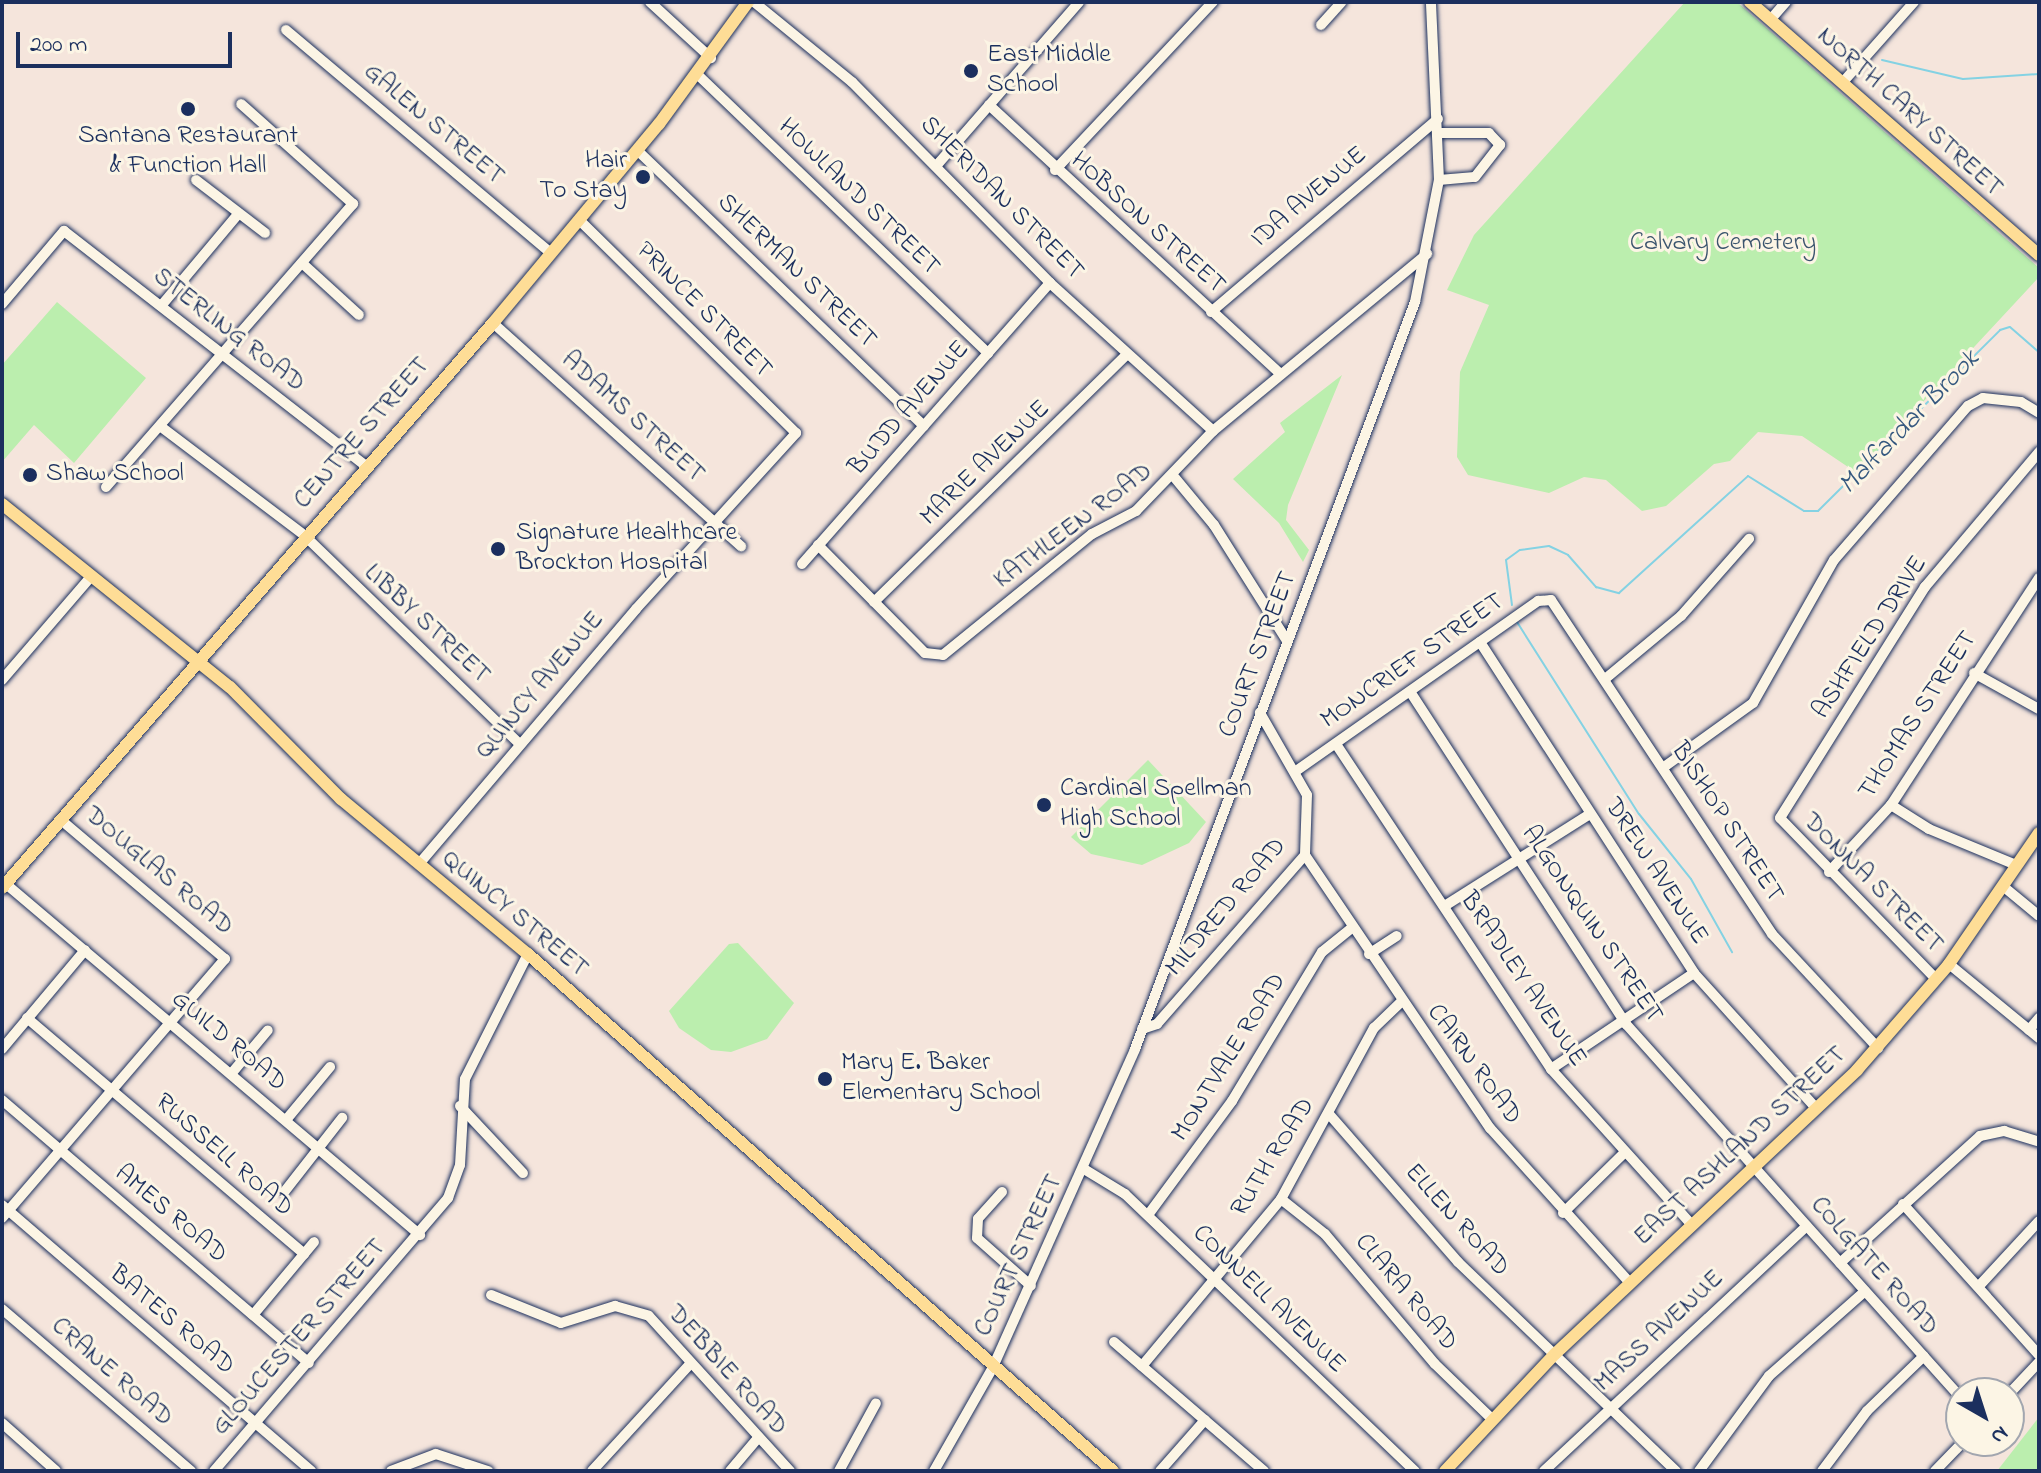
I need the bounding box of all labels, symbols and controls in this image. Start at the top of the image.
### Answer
scale bar [20,16,236,66]
street label: NORTH CARY STREET [1810,21,2008,205]
text: 200 m [30,28,87,63]
place label: East Middle School [987,40,1111,102]
street label: GALEN STREET [356,57,510,193]
marker: East Middle School [962,62,980,80]
marker: Santana Restaurant & Function Hall [179,100,197,118]
street label: SHERIDAN STREET [912,110,1090,288]
street label: HOWLAND STREET [770,113,946,283]
place label: Santana Restaurant & Function Hall [78,121,298,182]
street label: IDA AVENUE [1246,141,1374,255]
place label: Hair To Stay [539,146,627,208]
street label: HOBSON STREET [1063,146,1231,302]
marker: Hair To Stay [634,168,652,186]
street label: SHERMAN STREET [710,188,882,356]
park label: Calvary Cemetery [1630,228,1816,260]
street label: PRINCE STREET [628,236,778,386]
street label: STERLING ROAD [146,262,310,400]
street label: BUDD AVENUE [843,335,977,483]
water label: Malfardar Brook [1833,344,1987,502]
street label: ADAMS STREET [554,345,710,491]
street label: CENTRE STREET [288,352,438,516]
street label: MARIE AVENUE [915,394,1057,534]
street label: KATHLEEN ROAD [988,457,1160,597]
place label: Shaw School [46,459,184,491]
marker: Shaw School [21,466,39,484]
place label: Signature Healthcare Brockton Hospital [516,518,737,580]
marker: Signature Healthcare Brockton Hospital [487,538,509,560]
street label: ASHFIELD DRIVE [1807,551,1935,725]
street label: LIBBY STREET [356,559,496,691]
street label: COURT STREET [1213,568,1305,742]
street label: MONCRIEF STREET [1315,587,1511,737]
street label: QUINCY AVENUE [470,606,612,766]
street label: THOMAS STREET [1853,626,1985,806]
street label: BISHOP STREET [1663,737,1789,909]
place label: Cardinal Spellman High School [1060,774,1252,836]
street label: DREW AVENUE [1596,793,1714,951]
marker: Cardinal Spellman High School [1035,796,1053,814]
street label: DOUGLAS ROAD [77,801,239,943]
street label: DONNA STREET [1795,807,1949,961]
street label: ALGONQUIN STREET [1513,820,1669,1030]
street label: MILDRED ROAD [1160,832,1294,984]
street label: QUINCY STREET [434,845,594,985]
street label: BRADLEY AVENUE [1452,887,1592,1073]
street label: MONTVALE ROAD [1166,968,1294,1148]
street label: GUILD ROAD [164,985,292,1099]
street label: CAIRN ROAD [1419,999,1527,1131]
street label: EAST ASHLAND STREET [1628,1041,1854,1253]
place label: Mary E. Baker Elementary School [841,1048,1040,1110]
marker: Mary E. Baker Elementary School [816,1070,834,1088]
street label: RUSSELL ROAD [148,1088,298,1224]
street label: RUTH ROAD [1225,1093,1323,1223]
street label: ELLEN ROAD [1397,1158,1515,1284]
street label: AMES ROAD [107,1159,233,1271]
street label: COURT STREET [969,1170,1071,1342]
street label: COLGATE ROAD [1802,1191,1944,1343]
street label: CONNELL AVENUE [1185,1219,1351,1381]
street label: CLARA ROAD [1347,1228,1463,1358]
street label: GLOUCESTER STREET [206,1233,394,1443]
street label: BATES ROAD [102,1259,240,1383]
street label: MASS AVENUE [1589,1264,1731,1400]
street label: DEBBIE ROAD [659,1299,793,1443]
street label: CRANE ROAD [44,1312,178,1434]
north arrow [1945,1377,2025,1457]
text: N [1983,1417,2015,1451]

